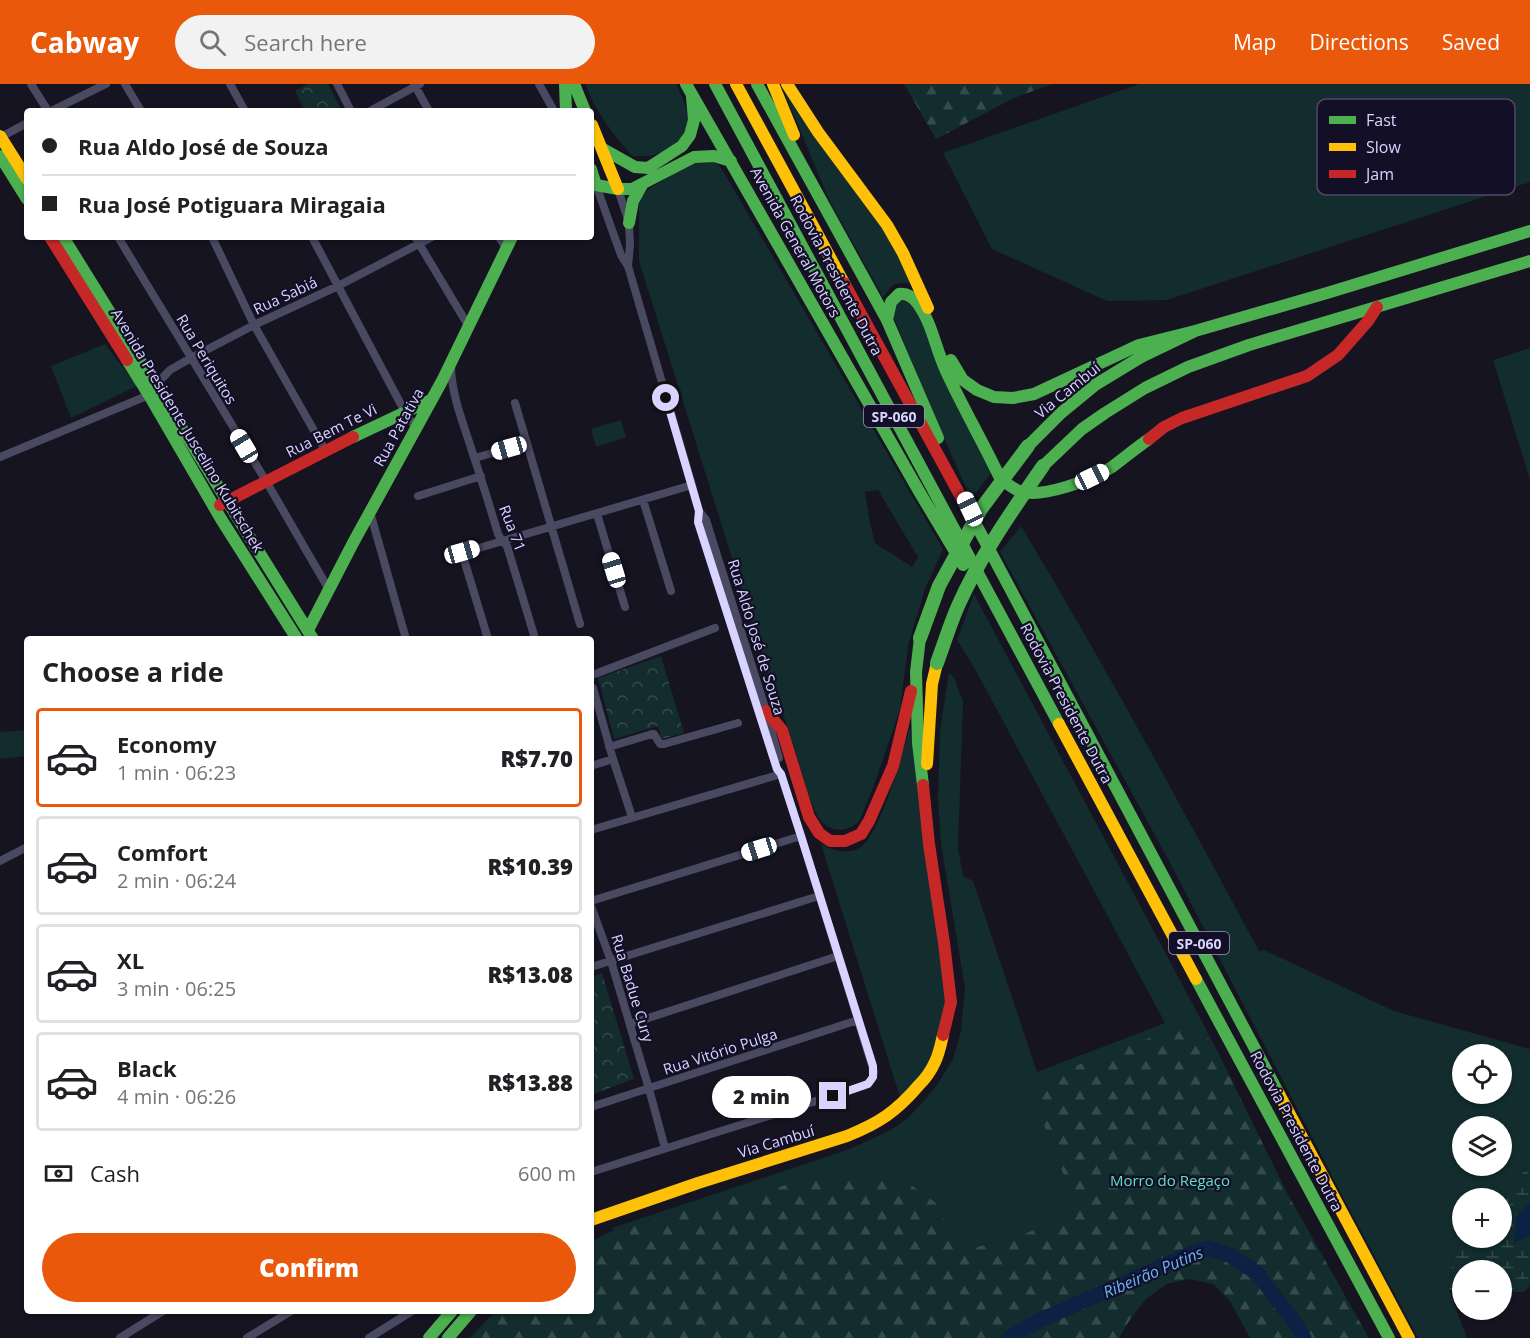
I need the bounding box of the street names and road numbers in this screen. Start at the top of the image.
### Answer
street label: Avenida General Motors [746,163,846,321]
street label: Rodovia Presidente Dutra [786,191,888,359]
street label: Rua Sabiá [250,271,320,319]
street label: Avenida Presidente Juscelino Kubitschek [107,304,269,556]
street label: Rua Periquitos [172,310,242,408]
street label: Via Cambuí [1030,357,1105,423]
street label: Rua Patativa [368,384,428,470]
street label: Rua Bem Te Vi [282,398,380,462]
road number: SP-060 [864,405,924,427]
street label: Rua 71 [495,502,531,554]
street label: Rua Aldo José de Souza [724,557,790,717]
street label: Rodovia Presidente Dutra [1016,619,1118,787]
street label: Rua Badue Cury [607,932,659,1045]
road number: SP-060 [1169,932,1229,954]
street label: Rua Vitório Pulga [660,1023,780,1079]
street label: Rodovia Presidente Dutra [1246,1047,1348,1215]
street label: Via Cambuí [735,1120,818,1162]

